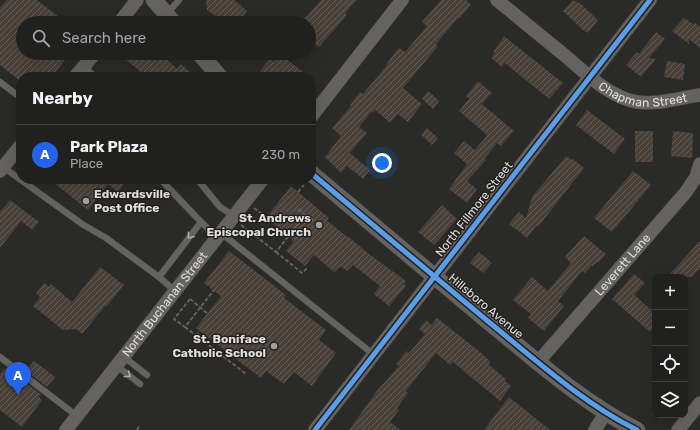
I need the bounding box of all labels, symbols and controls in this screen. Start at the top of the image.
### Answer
search box [16,16,316,60]
icon: search [30,27,52,49]
text: Search here [62,29,146,47]
street label: Chapman Street [596,79,689,110]
text: Nearby [32,88,93,108]
text: Park Plaza [70,138,148,156]
text: A [40,147,50,162]
text: 230 m [262,147,300,162]
your location [372,153,392,173]
text: Place [70,156,103,171]
street label: North Fillmore Street [433,158,516,259]
place label: Edwardsville Post Office [94,187,170,215]
marker: Edwardsville Post Office [81,196,91,206]
place label: St. Andrews Episcopal Church [206,211,311,239]
marker: St. Andrews Episcopal Church [314,220,324,230]
one-way arrow [188,231,195,238]
street label: Leverett Lane [592,231,654,298]
street label: North Buchanan Street [119,249,210,359]
street label: Hillsboro Avenue [446,271,527,342]
map controls [652,274,688,418]
button: + [652,274,688,310]
button: − [652,310,688,346]
place label: St. Boniface Catholic School [172,332,266,360]
marker: St. Boniface Catholic School [269,341,279,351]
button: locate [652,346,688,382]
pin: A [5,362,31,395]
one-way arrow [124,370,131,377]
button: layers [652,382,688,418]

